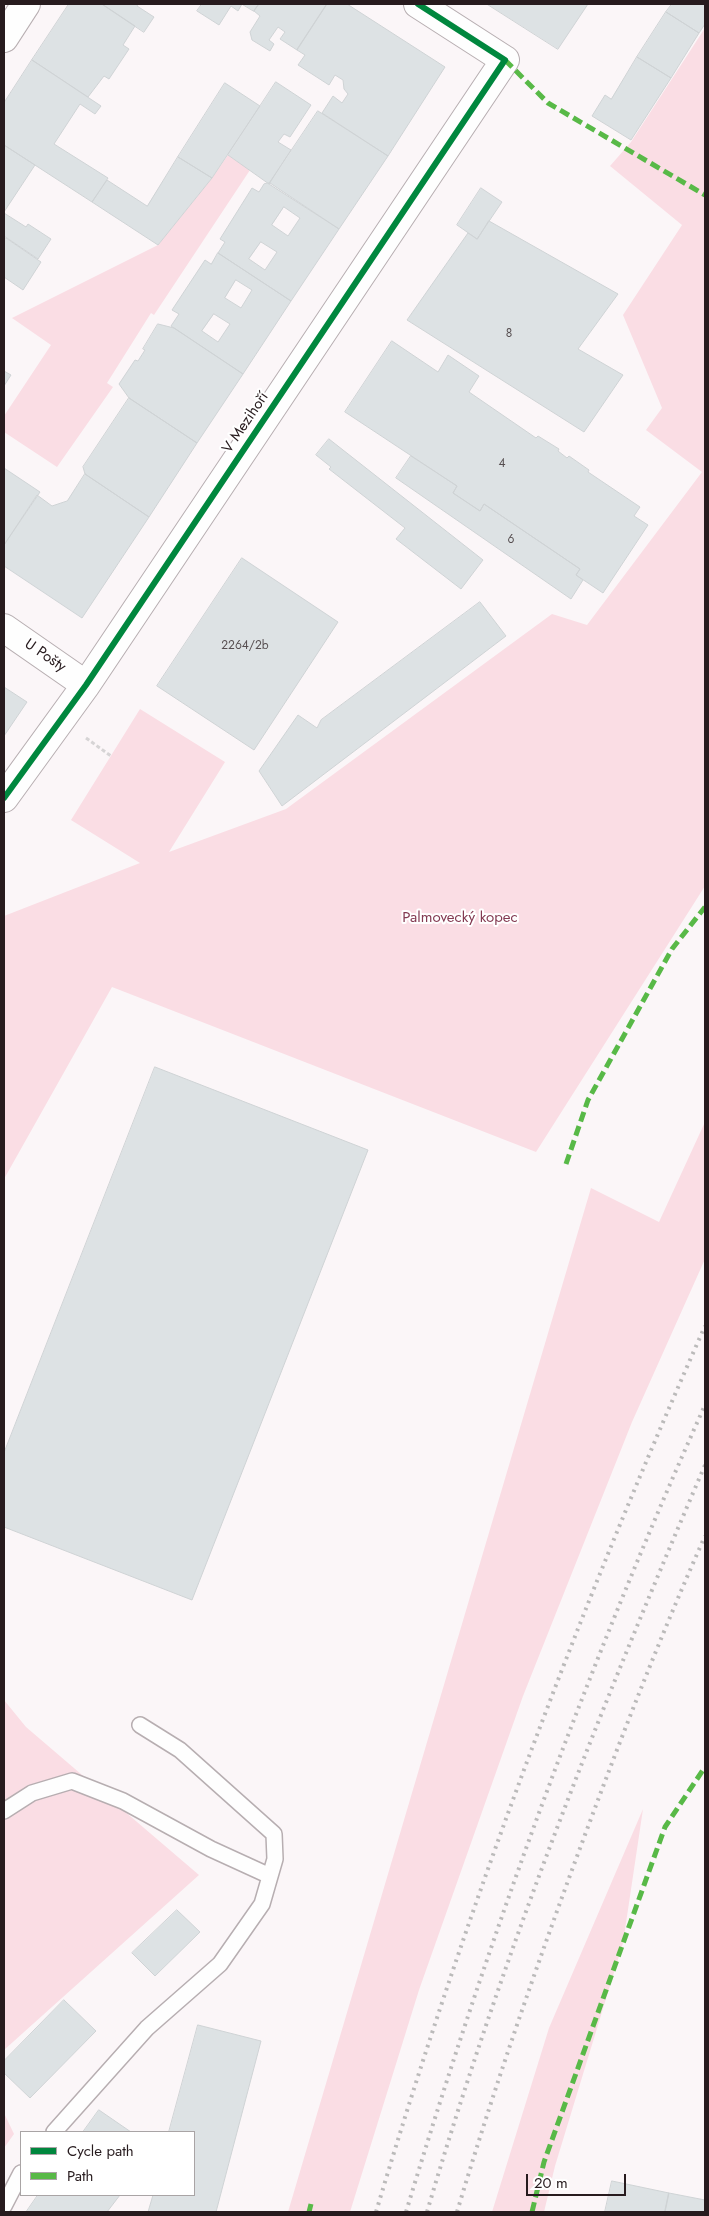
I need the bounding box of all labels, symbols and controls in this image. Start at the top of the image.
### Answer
house number: 8 [506,327,512,341]
street label: V Mezihoří [219,389,273,457]
house number: 4 [499,457,505,471]
house number: 6 [508,533,514,547]
street label: U Pošty [21,636,69,676]
house number: 2264/2b [221,639,269,653]
park label: Palmovecký kopec [402,909,518,927]
legend [20,2131,195,2196]
text: Cycle path [67,2140,134,2162]
scale bar [529,2164,629,2196]
text: Path [67,2165,93,2187]
text: 20 m [534,2172,568,2194]

